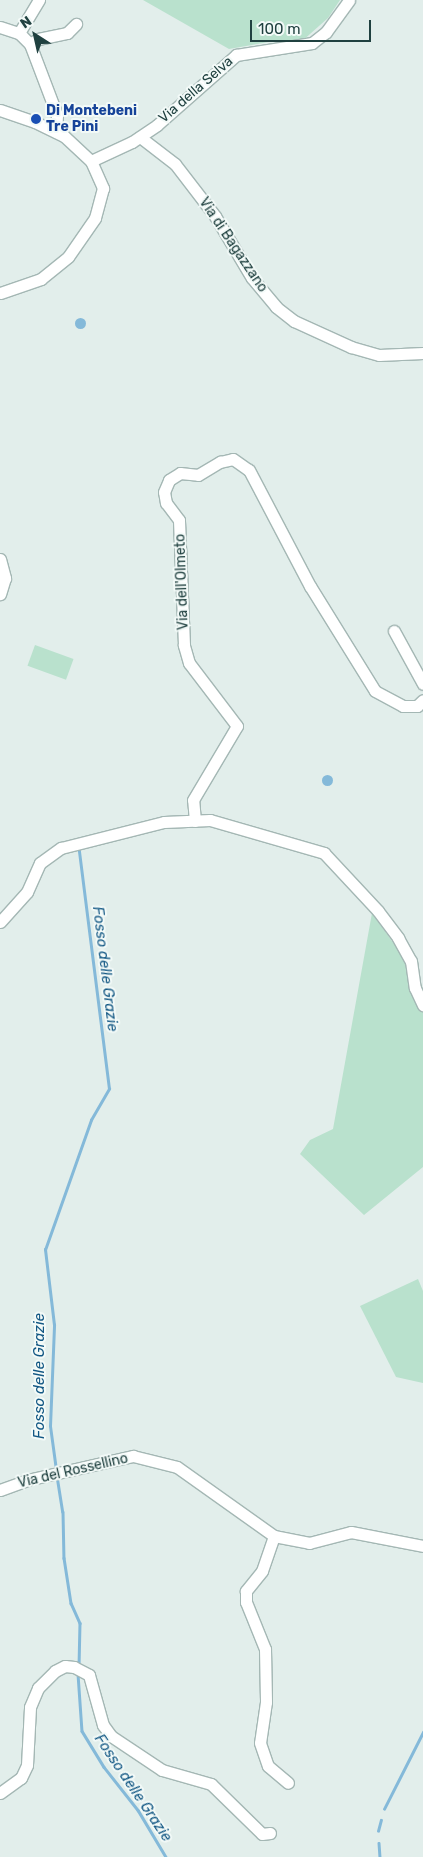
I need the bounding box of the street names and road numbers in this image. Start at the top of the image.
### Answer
street label: Via della Selva [155,53,237,127]
street label: Via di Bagazzano [195,195,271,295]
street label: Via dell'Olmeto [172,534,192,630]
street label: Via del Rossellino [16,1450,130,1492]

